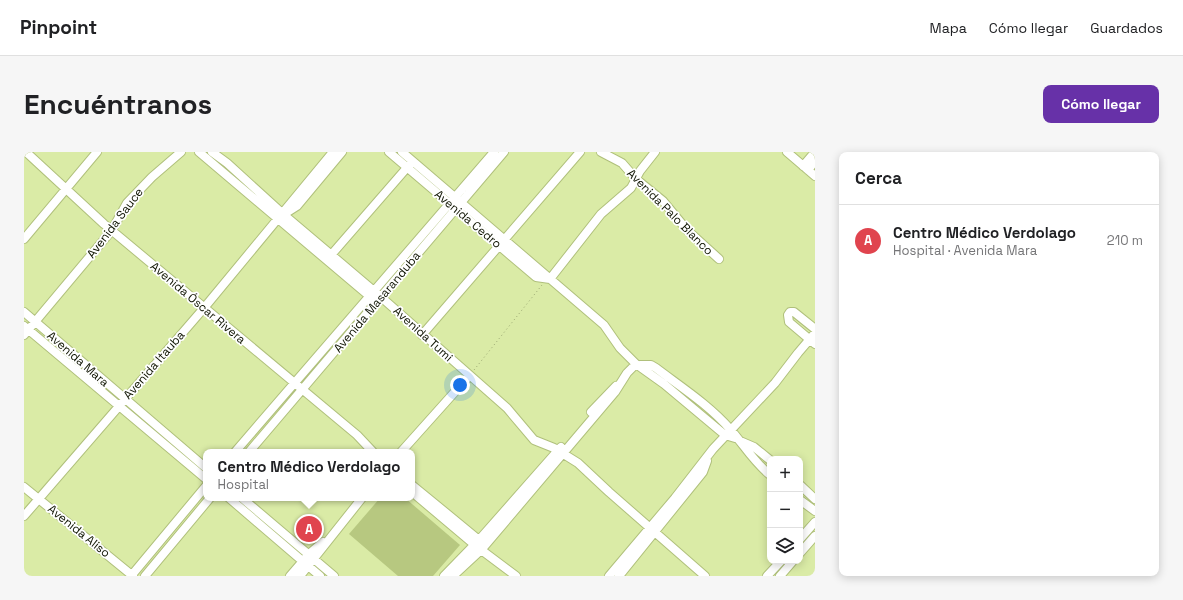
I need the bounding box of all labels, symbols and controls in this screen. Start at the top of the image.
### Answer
text: Pinpoint [20,15,97,40]
text: Mapa [930,19,967,37]
text: Cómo llegar [989,19,1068,37]
text: Guardados [1090,19,1163,37]
button: Cómo llegar [1043,85,1159,123]
text: Encuéntranos [24,86,212,122]
street label: Avenida Palo Blanco [623,165,717,259]
text: Cerca [855,167,902,189]
street label: Avenida Sauce [83,184,147,262]
street label: Avenida Cedro [431,186,505,252]
text: Centro Médico Verdolago [893,223,1076,242]
text: A [864,232,872,249]
text: 210 m [1107,232,1143,249]
text: Hospital · Avenida Mara [893,242,1037,259]
street label: Avenida Masaranduba [330,248,424,356]
street label: Avenida Óscar Rivera [147,258,249,348]
street label: Avenida Tumi [390,303,456,365]
street label: Avenida Itauba [120,327,188,403]
street label: Avenida Mara [44,328,112,390]
your location [450,375,470,395]
popup [203,449,415,501]
map controls [767,456,803,564]
button: + [767,456,803,492]
text: Centro Médico Verdolago [217,457,401,476]
text: Hospital [217,476,269,493]
button: − [767,492,803,528]
street label: Avenida Aliso [45,501,113,561]
pin: A [296,514,322,544]
button: layers [767,528,803,564]

